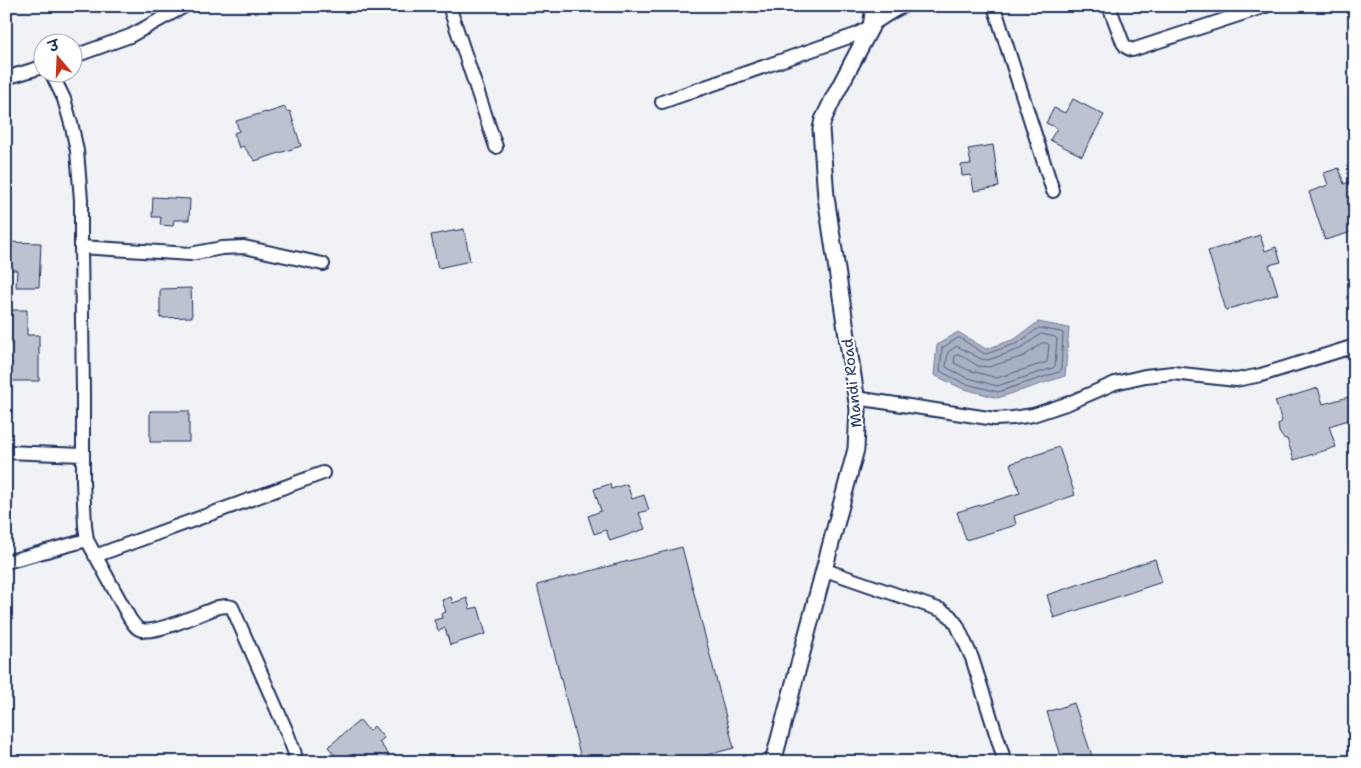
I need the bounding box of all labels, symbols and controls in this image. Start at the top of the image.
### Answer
north arrow [32,32,82,82]
text: उ [45,35,63,56]
street label: Mandi Road [837,337,867,428]

